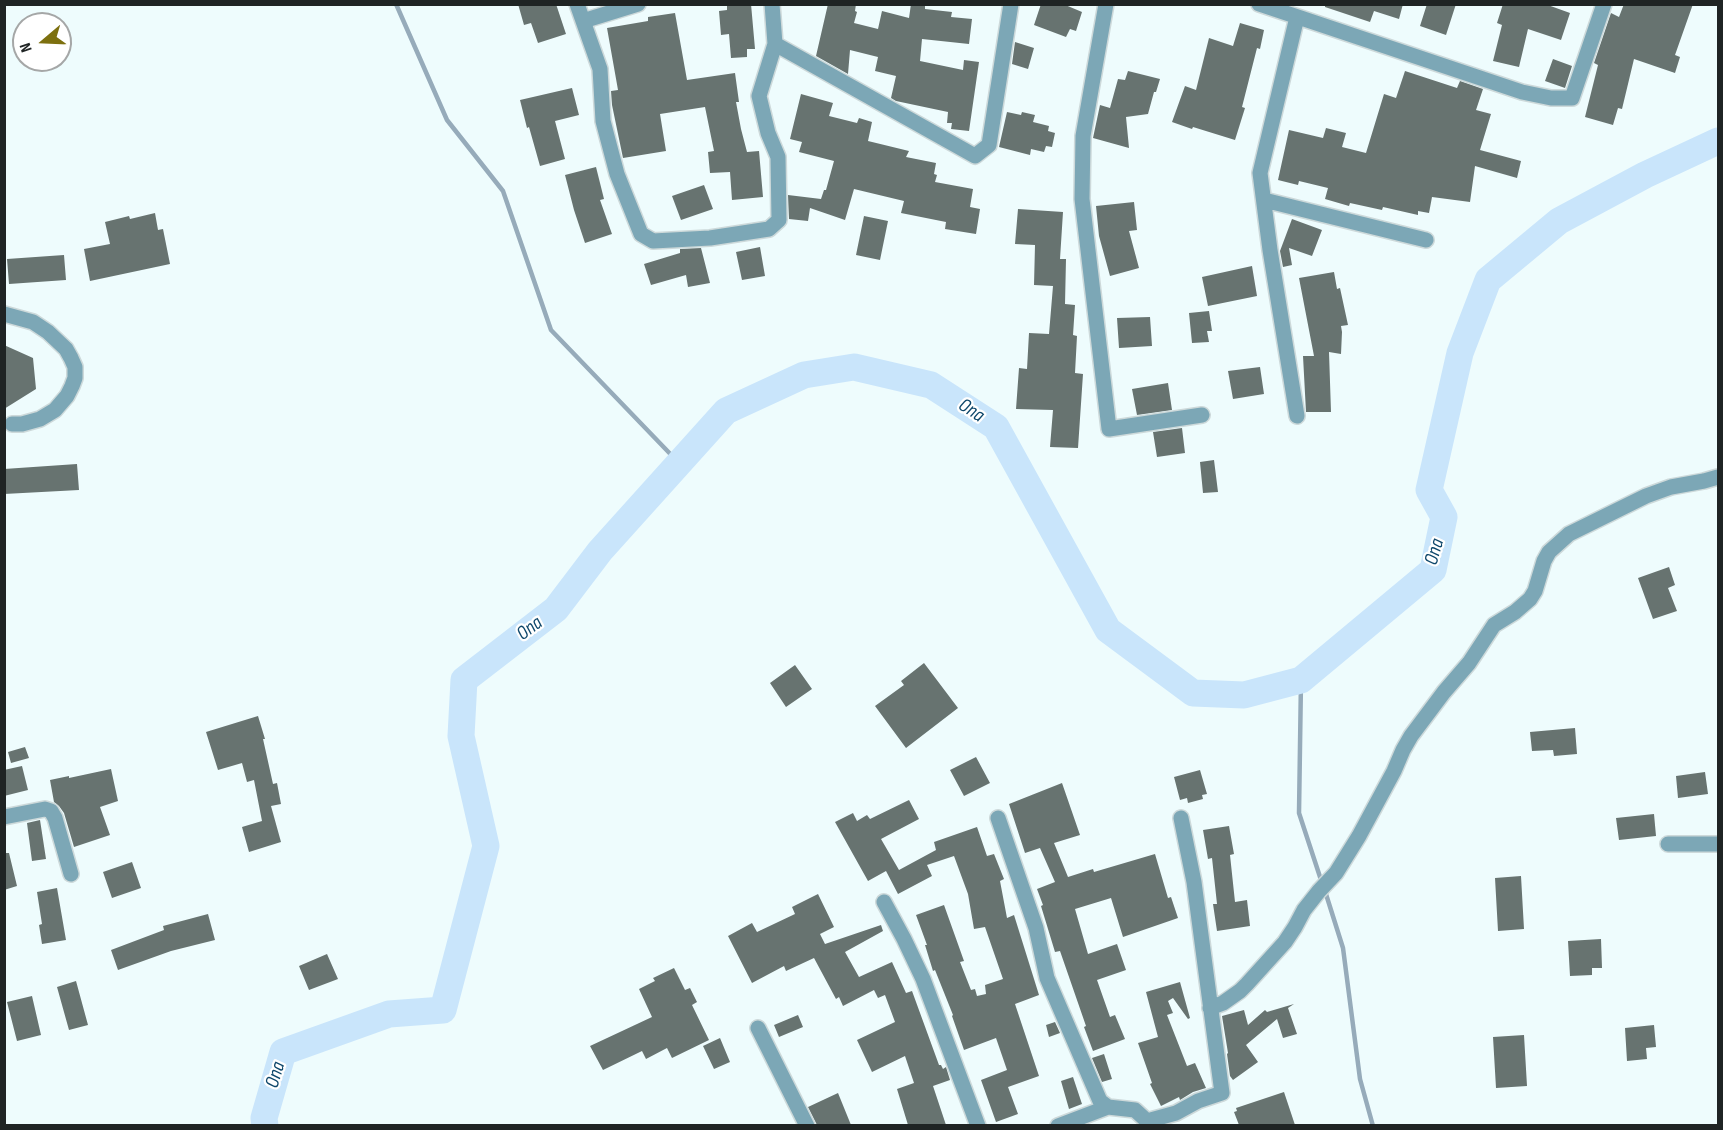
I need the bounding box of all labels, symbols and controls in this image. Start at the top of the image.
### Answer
north arrow [12,12,72,72]
text: N [16,40,37,55]
water label: Ona [954,394,988,428]
water label: Ona [1420,536,1450,568]
water label: Ona [512,612,548,646]
water label: Ona [261,1059,291,1091]

